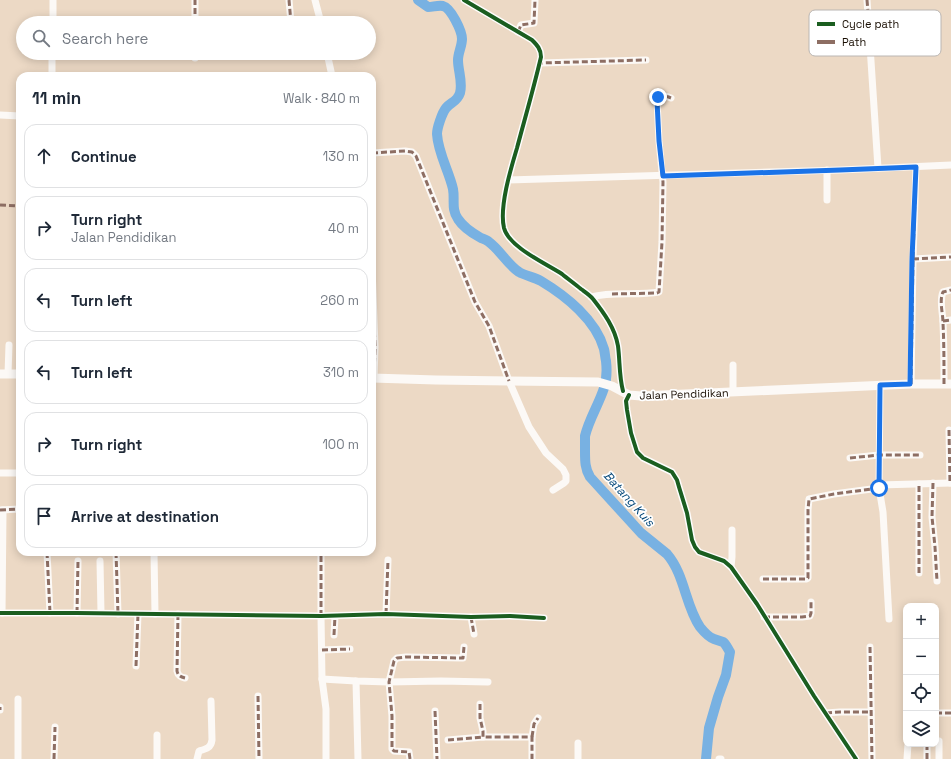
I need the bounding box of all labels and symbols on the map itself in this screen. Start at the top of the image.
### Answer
legend [809,10,941,56]
text: Cycle path [842,17,899,31]
text: Path [842,35,866,49]
route end [649,88,667,106]
street label: Jalan Pendidikan [639,385,729,403]
water label: Batang Kuis [600,468,658,530]
route start [870,479,888,497]

